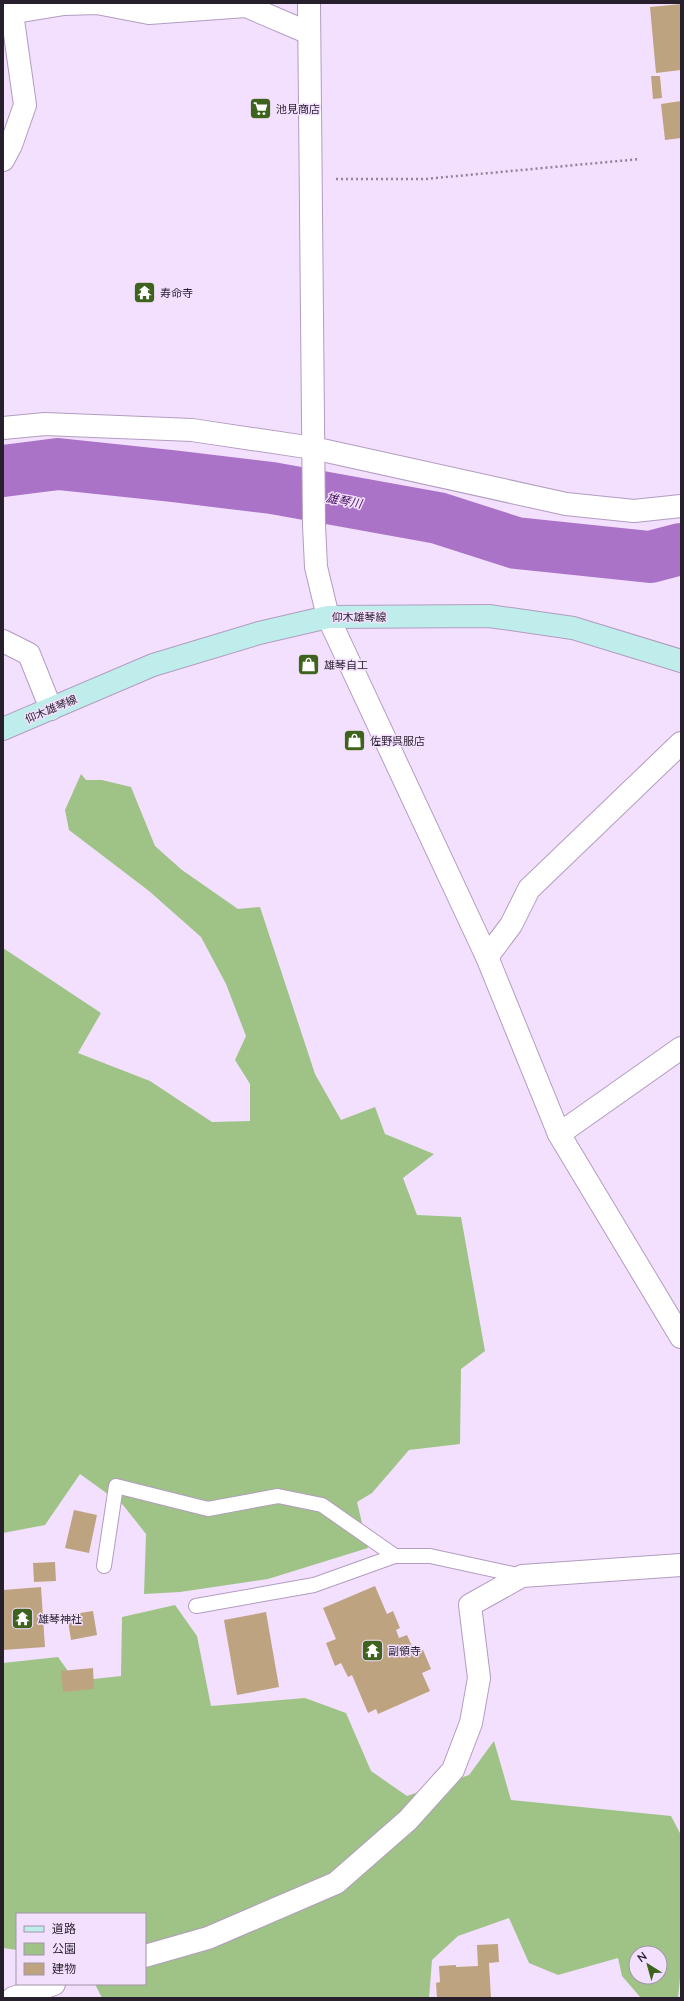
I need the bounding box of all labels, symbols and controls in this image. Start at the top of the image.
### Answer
supermarket icon: 池見商店 [247,96,273,122]
place label: 池見商店 [276,102,320,115]
temple icon: 寿命寺 [132,280,158,306]
place label: 寿命寺 [160,286,193,299]
water label: 雄琴川 [325,490,365,511]
street label: 仰木雄琴線 [332,610,387,623]
shop icon: 雄琴自工 [296,652,322,678]
place label: 雄琴自工 [324,658,368,671]
street label: 仰木雄琴線 [23,692,79,725]
shop icon: 佐野呉服店 [342,728,368,754]
place label: 佐野呉服店 [370,734,425,747]
temple icon: 雄琴神社 [10,1606,36,1632]
place label: 雄琴神社 [38,1612,82,1625]
temple icon: 副領寺 [359,1638,385,1664]
place label: 副領寺 [388,1644,421,1657]
legend [16,1913,146,1985]
text: 道路 [52,1921,76,1936]
text: 公園 [52,1941,76,1956]
north arrow [628,1945,668,1985]
text: N [634,1949,649,1964]
text: 建物 [52,1961,76,1976]

